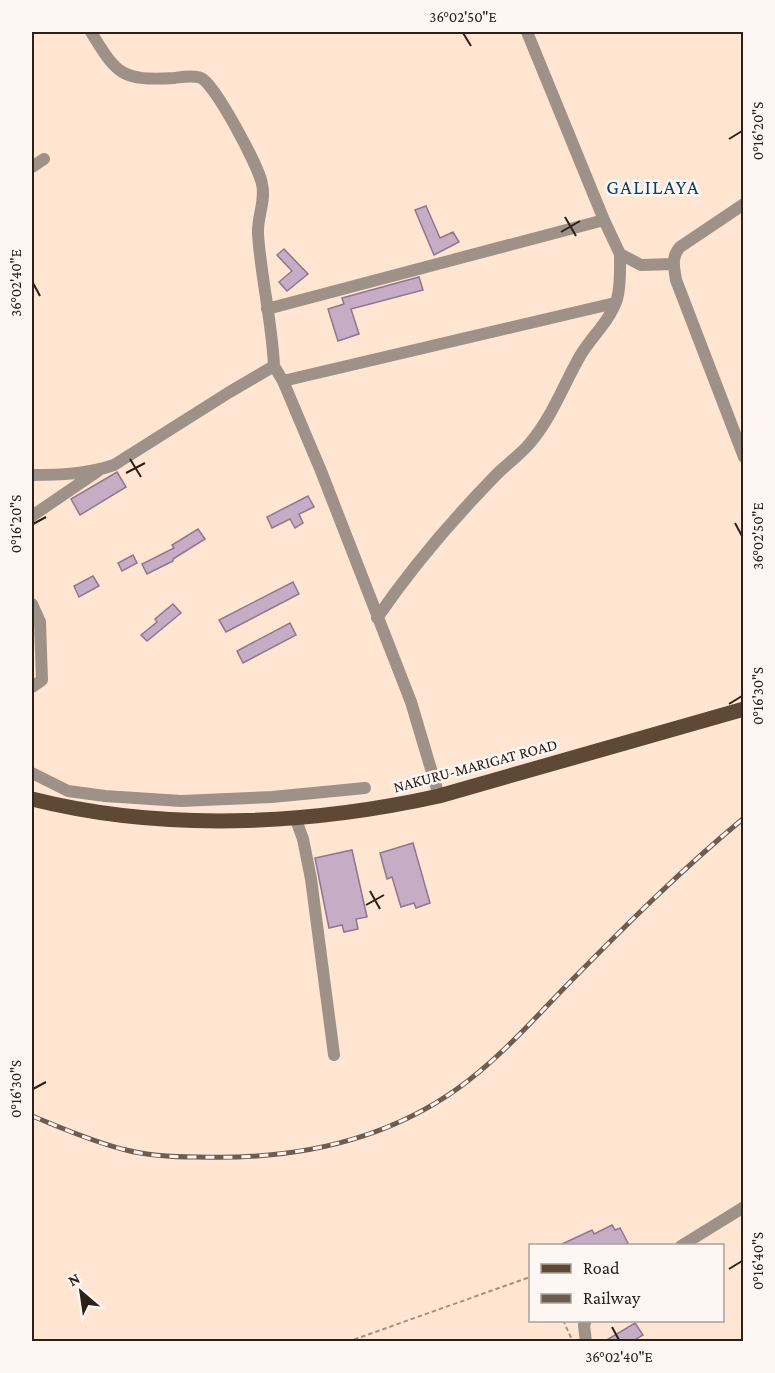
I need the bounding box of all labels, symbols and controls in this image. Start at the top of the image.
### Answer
text: 36°02'50"E [429,9,497,25]
text: 0°16'20"S [750,102,766,160]
district label: GALILAYA [606,176,700,198]
text: 36°02'40"E [8,249,24,317]
text: 0°16'20"S [8,495,24,553]
text: 36°02'50"E [750,502,766,570]
text: 0°16'30"S [750,667,766,725]
street label: NAKURU-MARIGAT ROAD [391,735,559,796]
text: 0°16'30"S [8,1060,24,1118]
text: 0°16'40"S [750,1232,766,1290]
legend [529,1244,724,1322]
text: Road [583,1258,620,1278]
north arrow [51,1262,111,1322]
text: N [65,1269,83,1289]
text: Railway [583,1288,641,1308]
text: 36°02'40"E [585,1349,653,1365]

